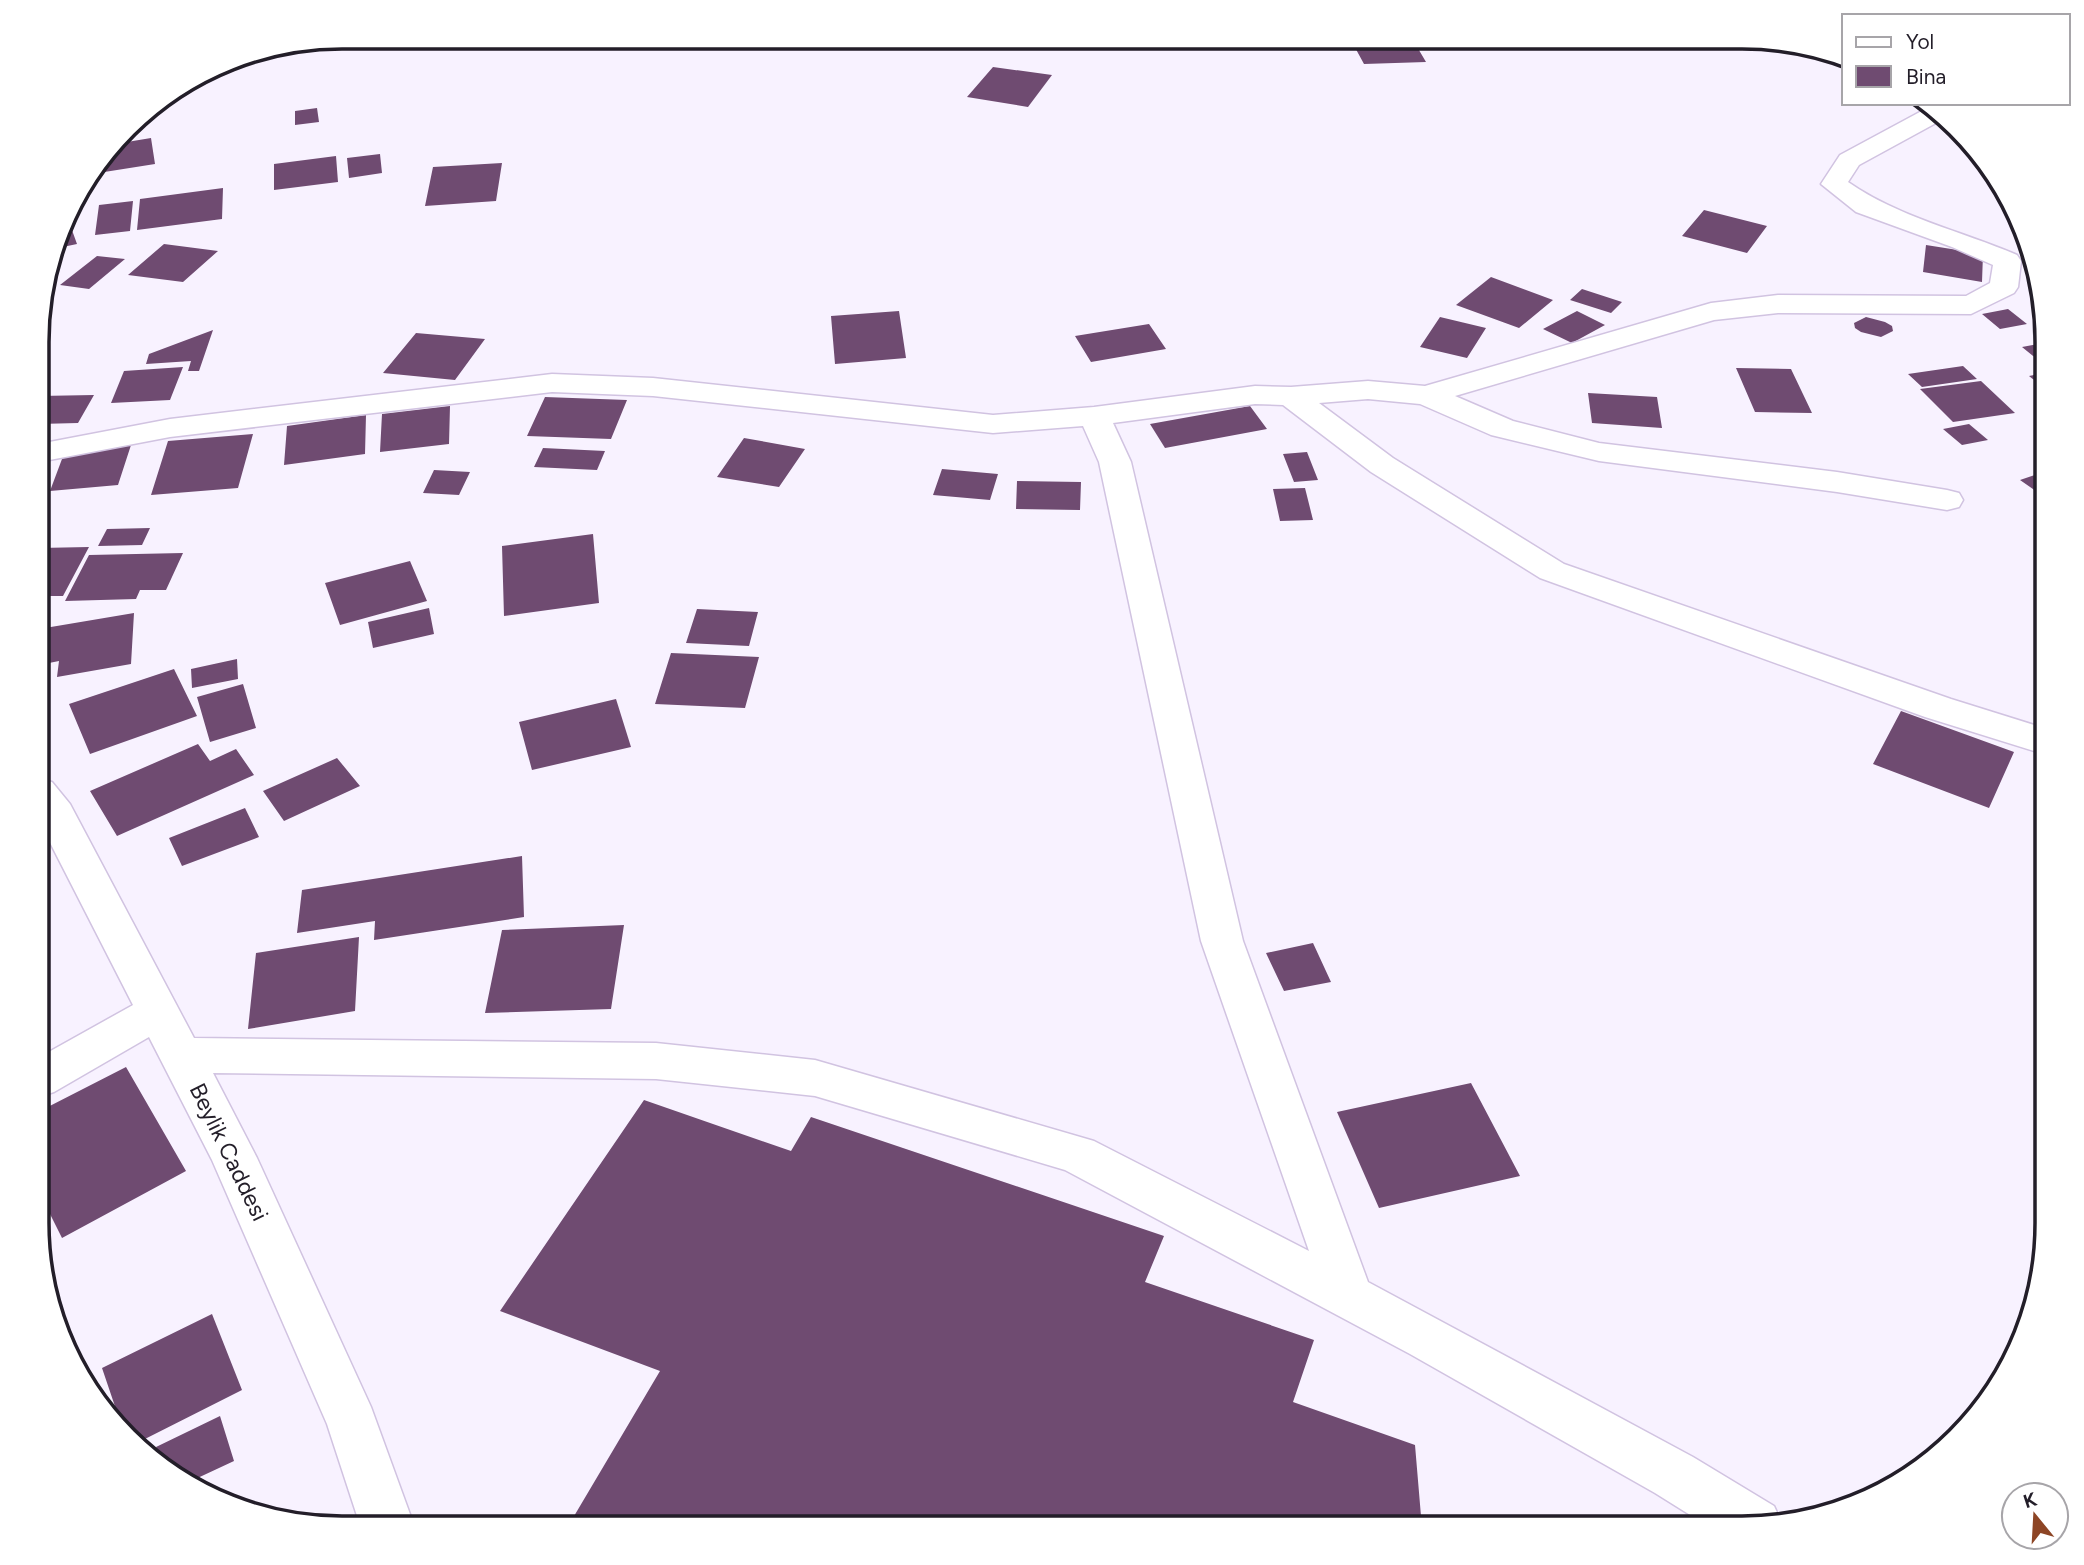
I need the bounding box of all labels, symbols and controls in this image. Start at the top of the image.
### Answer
legend [1842,14,2070,105]
text: Yol [1906,29,1934,54]
text: Bina [1906,64,1946,89]
street label: Beylik Caddesi [184,1079,274,1225]
north arrow [2000,1481,2070,1551]
text: K [2020,1487,2040,1513]

